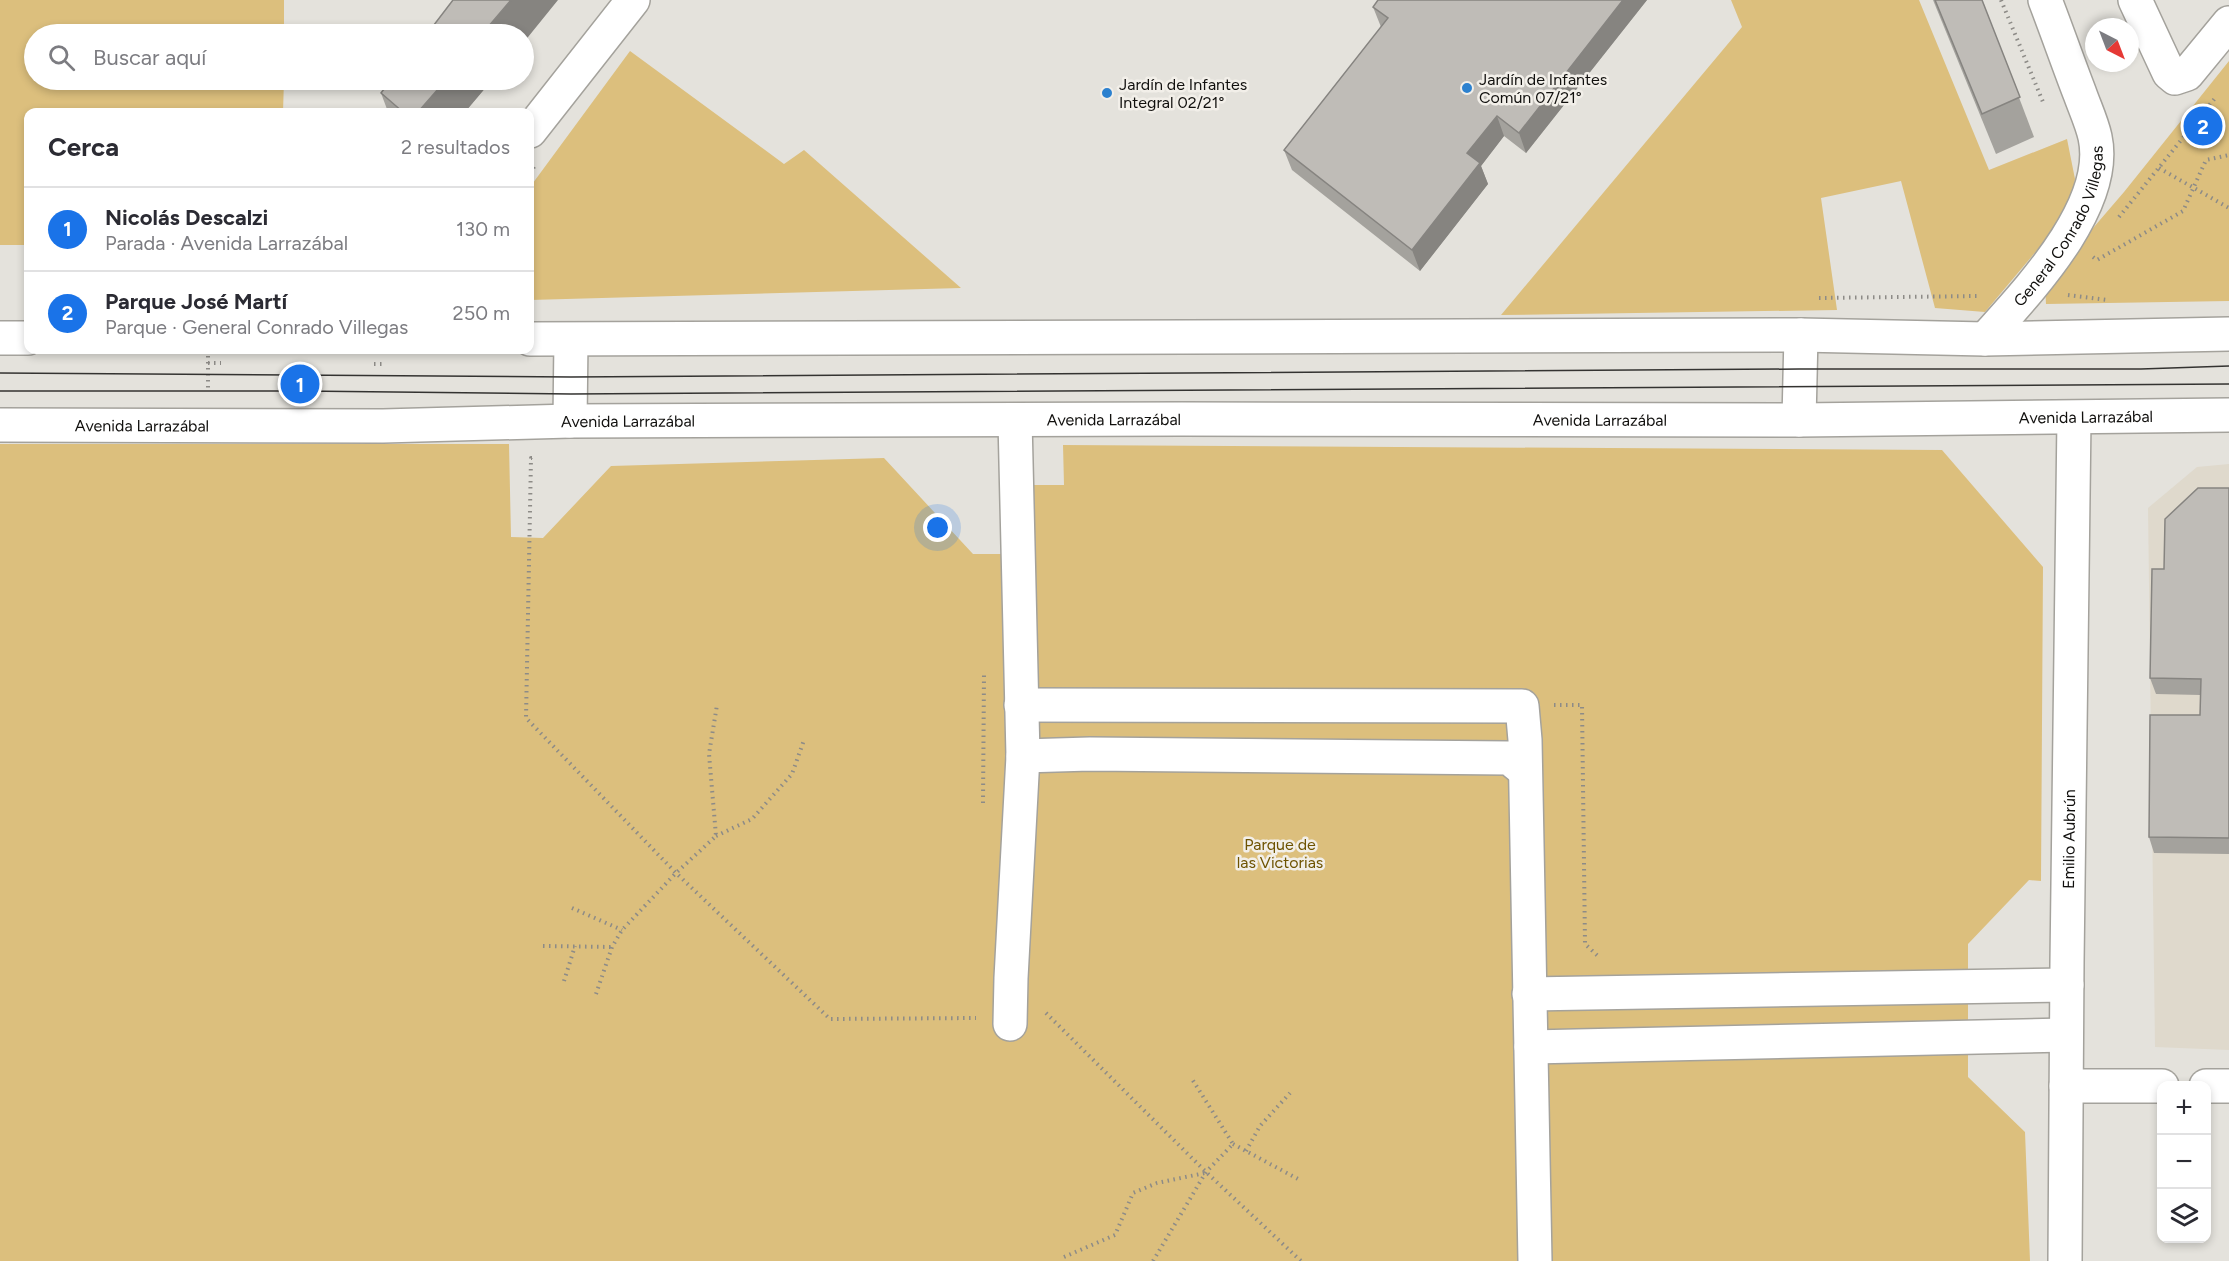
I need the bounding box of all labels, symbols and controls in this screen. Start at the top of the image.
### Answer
north arrow [2085,18,2139,72]
search box [24,24,534,90]
icon: search [45,41,78,74]
text: Buscar aquí [93,44,206,71]
place label: Jardín de Infantes Común 07/21° [1479,70,1607,107]
place label: Jardín de Infantes Integral 02/21° [1119,75,1247,112]
marker: Jardín de Infantes Común 07/21° [1460,81,1474,95]
marker: Jardín de Infantes Integral 02/21° [1100,86,1114,100]
pin: 2 [2184,104,2222,148]
text: Cerca [48,131,119,163]
text: 2 resultados [401,135,510,159]
street label: General Conrado Villegas [2009,145,2106,310]
text: Nicolás Descalzi [105,204,268,231]
text: 1 [63,217,72,241]
text: 130 m [456,217,510,241]
text: Parada · Avenida Larrazábal [105,231,348,255]
text: Parque José Martí [105,288,287,315]
text: 2 [62,301,73,325]
text: 250 m [453,301,510,325]
text: Parque · General Conrado Villegas [105,315,408,339]
pin: 1 [280,362,320,406]
street label: Avenida Larrazábal [2019,406,2153,427]
street label: Avenida Larrazábal [1047,410,1181,429]
street label: Avenida Larrazábal [1533,410,1667,429]
street label: Avenida Larrazábal [561,411,695,431]
street label: Avenida Larrazábal [75,416,209,435]
your location [923,513,952,542]
street label: Emilio Aubrún [2058,789,2079,889]
park label: Parque de las Victorias [1237,835,1323,872]
map controls [2157,1081,2211,1243]
button: + [2157,1081,2211,1135]
button: − [2157,1135,2211,1189]
button: layers [2157,1189,2211,1243]

